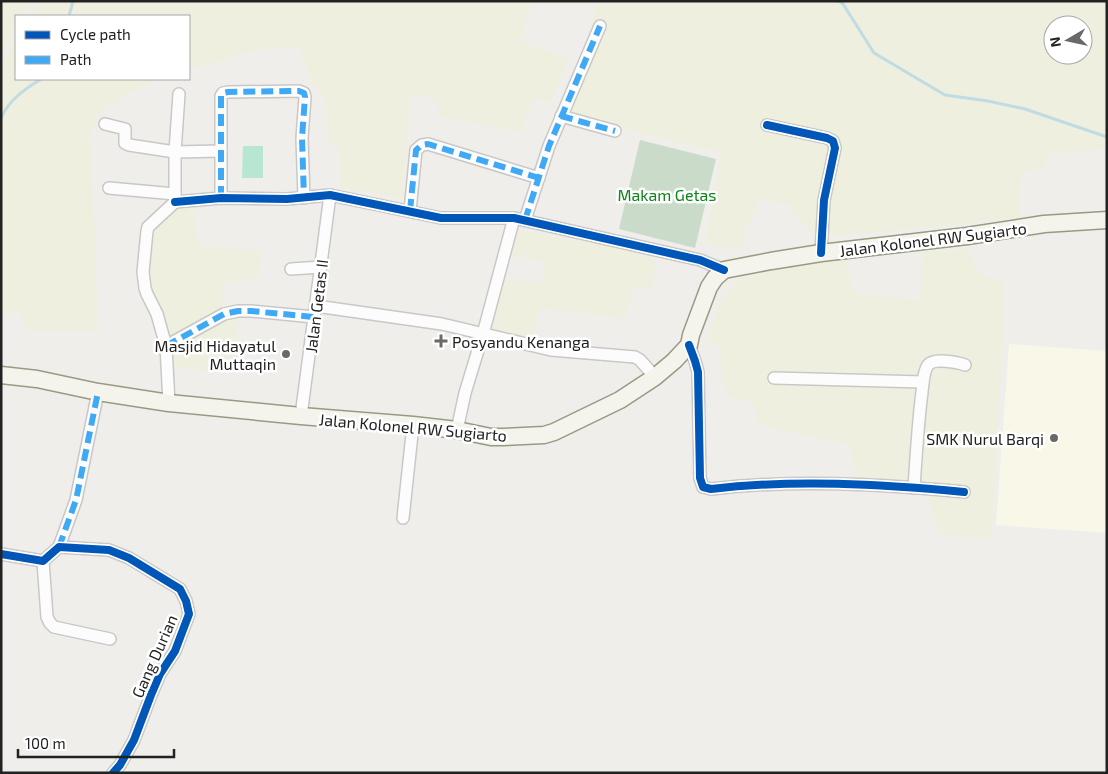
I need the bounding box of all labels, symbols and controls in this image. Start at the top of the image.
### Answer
legend [15,15,190,80]
north arrow [1043,15,1093,65]
text: Cycle path [60,25,131,43]
text: N [1045,36,1064,48]
text: Path [60,50,91,68]
park label: Makam Getas [618,185,716,204]
street label: Jalan Kolonel RW Sugiarto [838,218,1028,260]
street label: Jalan Getas II [301,258,331,354]
place label: Posyandu Kenanga [452,332,590,351]
marker: Posyandu Kenanga [434,334,448,348]
place label: Masjid Hidayatul Muttaqin [155,336,276,373]
marker: Masjid Hidayatul Muttaqin [280,348,292,360]
street label: Jalan Kolonel RW Sugiarto [318,409,508,445]
place label: SMK Nurul Barqi [926,429,1044,448]
marker: SMK Nurul Barqi [1048,432,1060,444]
street label: Gang Durian [127,612,181,700]
scale bar [18,726,174,758]
text: 100 m [25,734,66,752]

